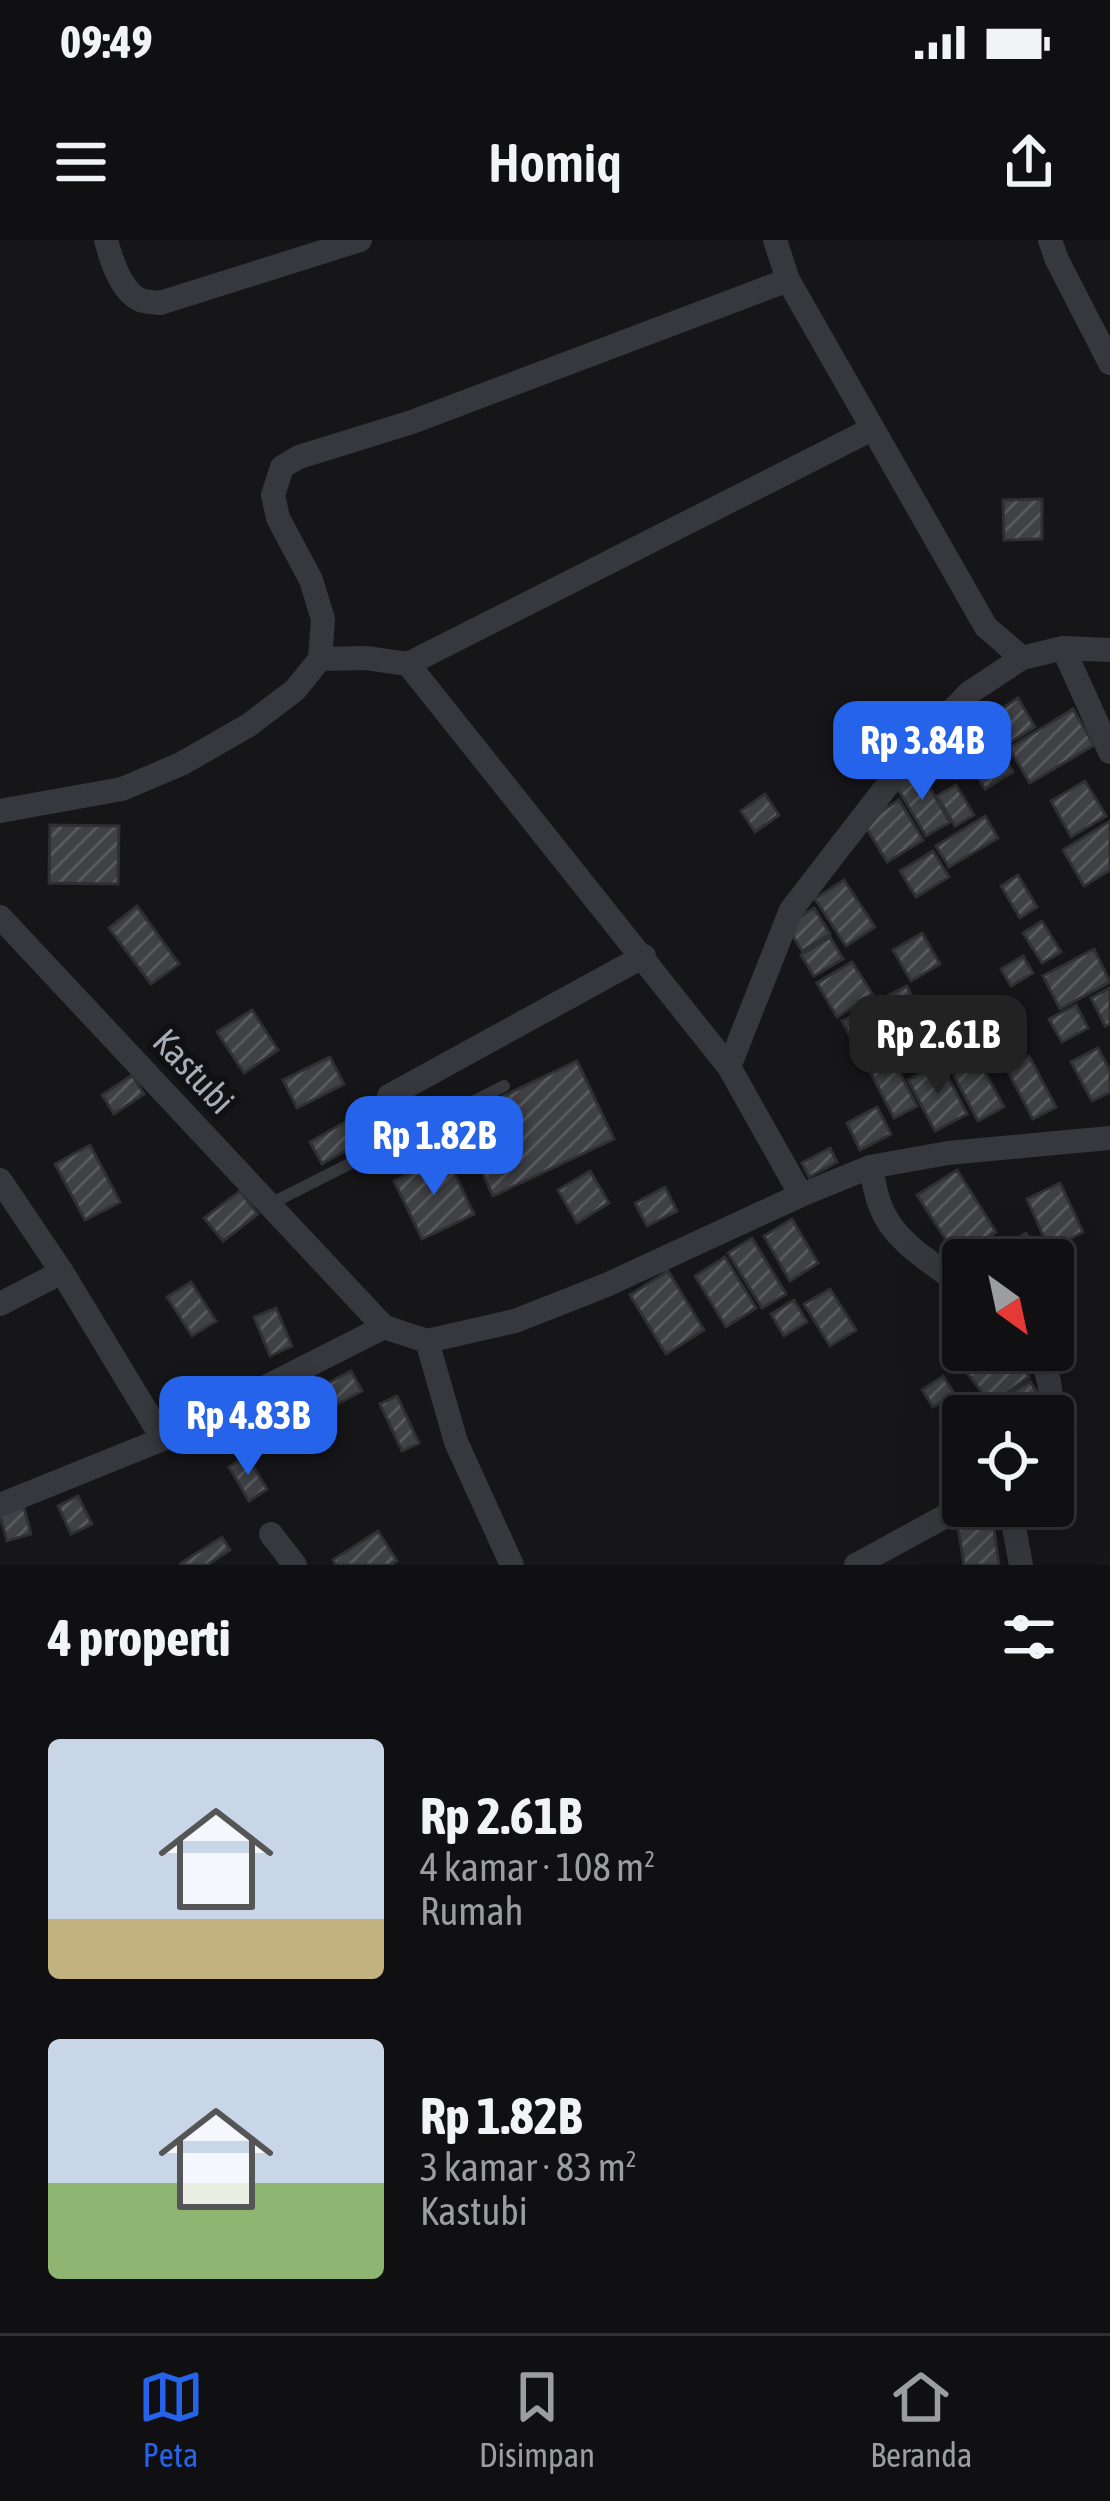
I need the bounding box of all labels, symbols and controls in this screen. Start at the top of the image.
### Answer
text: 09:49 [60,16,153,68]
icon: menu [48,129,114,195]
icon: share [996,129,1062,195]
text: Homiq [488,132,622,193]
pin: Rp 3.84B [798,701,1046,803]
text: Rp 3.84B [860,718,984,762]
pin: Rp 2.61B [814,995,1062,1097]
text: Rp 2.61B [876,1012,1000,1056]
street label: Kastubi [145,1020,243,1122]
pin: Rp 1.82B [310,1096,558,1198]
text: Rp 1.82B [372,1113,496,1157]
north arrow [942,1239,1074,1371]
map controls [942,1239,1074,1527]
pin: Rp 4.83B [124,1376,372,1478]
text: Rp 4.83B [186,1393,310,1437]
button: locate [942,1395,1074,1527]
icon: filters [996,1604,1062,1670]
text: 4 properti [48,1608,230,1667]
text: Rp 2.61B [420,1786,582,1845]
icon: home [144,1787,288,1931]
text: 4 kamar · 108 m² [420,1845,655,1889]
text: Rumah [420,1889,523,1933]
text: Rp 1.82B [420,2086,582,2145]
icon: home [144,2087,288,2231]
text: 3 kamar · 83 m² [420,2145,637,2189]
text: Kastubi [420,2189,528,2233]
tab: Peta [138,2364,204,2474]
tab: Disimpan [479,2364,595,2474]
tab: Beranda [870,2364,972,2474]

